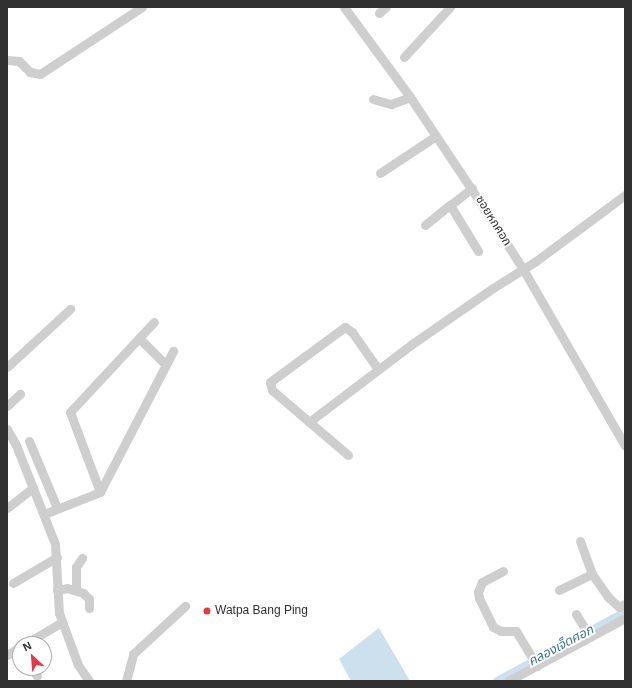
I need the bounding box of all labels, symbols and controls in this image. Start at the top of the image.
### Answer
street label: ซอยหกศอก [472,193,514,249]
place label: Watpa Bang Ping [215,604,308,618]
marker: Watpa Bang Ping [202,606,212,616]
water label: คลองเจ็ดศอก [526,622,596,670]
north arrow [12,636,52,676]
text: N [21,639,33,653]

